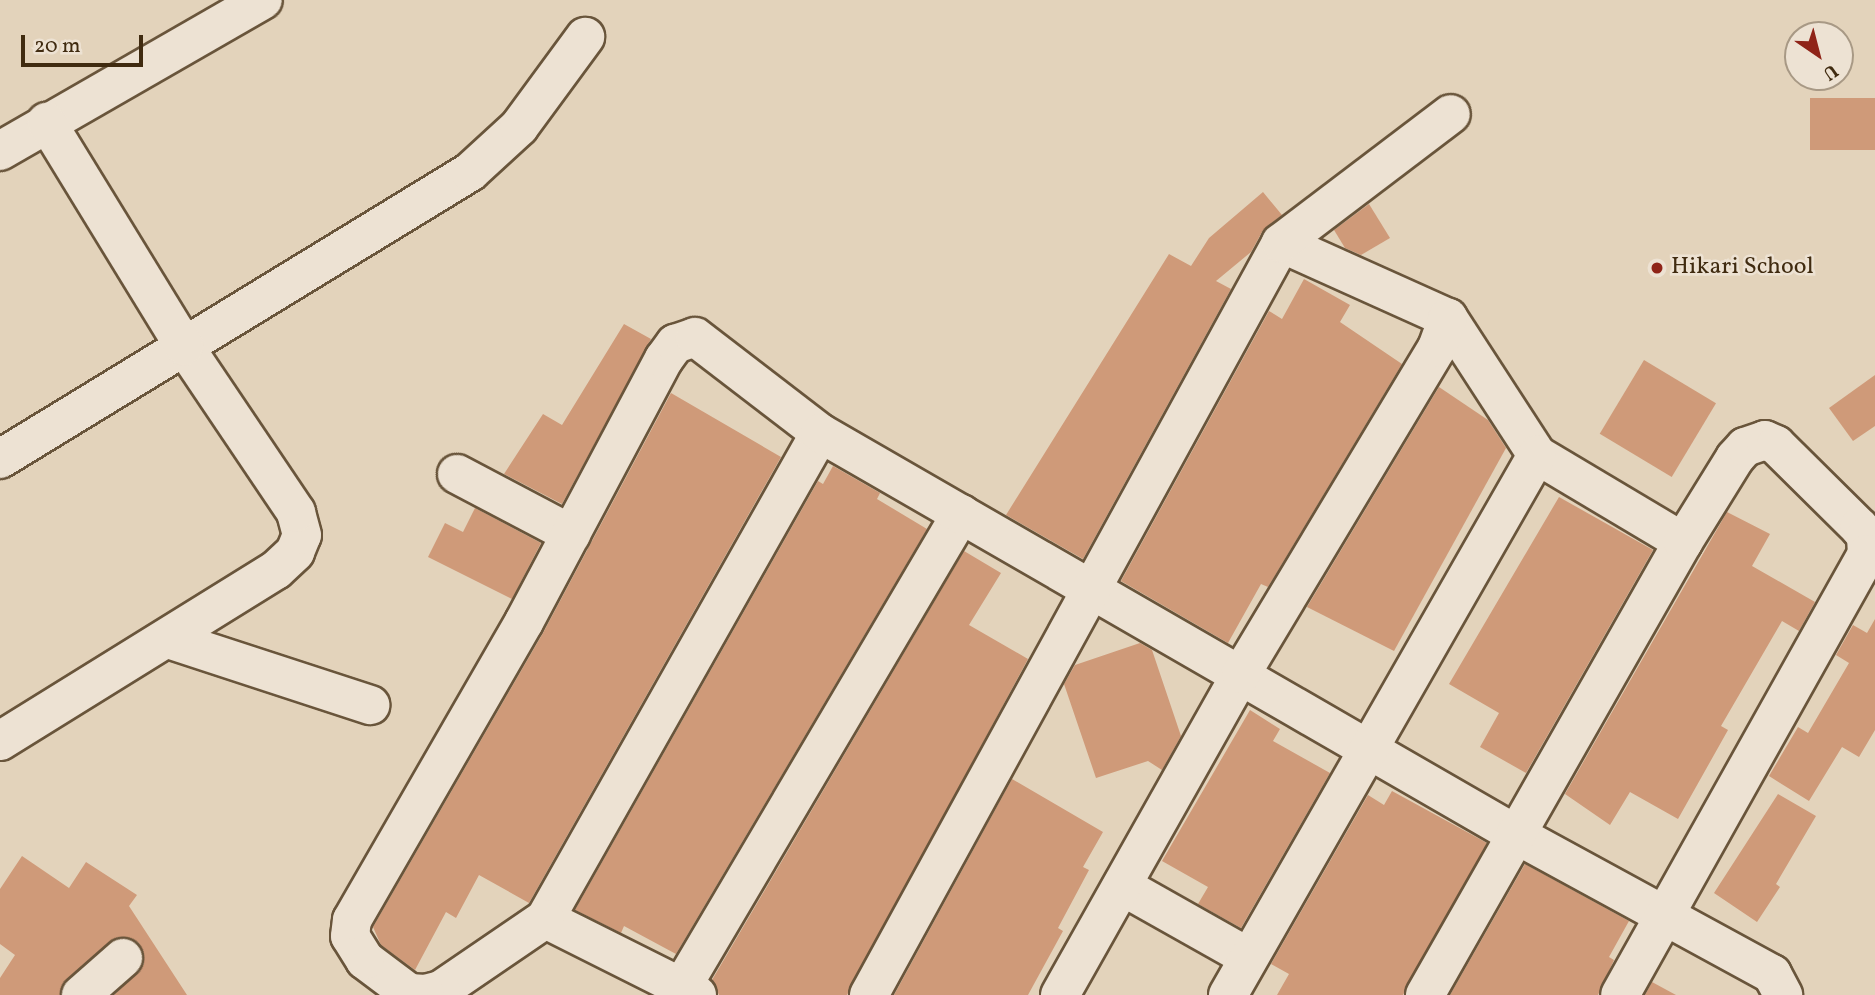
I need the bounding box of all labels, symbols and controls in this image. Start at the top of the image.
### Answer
scale bar [24,21,147,65]
north arrow [1784,21,1854,91]
text: 20 m [34,32,80,61]
text: U [1817,57,1843,86]
place label: Hikari School [1671,254,1814,282]
marker: Hikari School [1649,260,1665,276]

